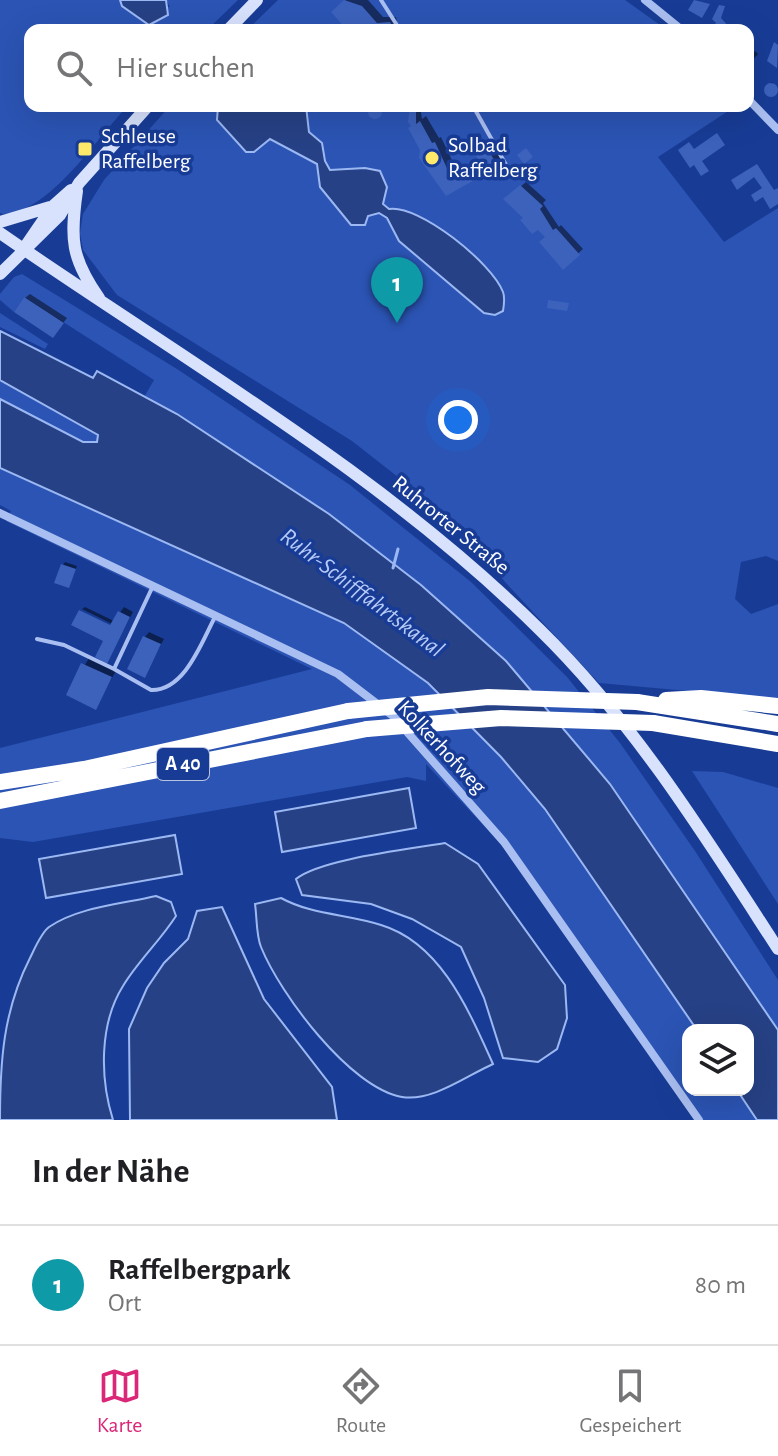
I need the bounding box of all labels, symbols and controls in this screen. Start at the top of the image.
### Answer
search box [24,24,754,112]
icon: search [52,46,96,90]
text: Hier suchen [116,53,255,83]
place label: Schleuse Raffelberg [101,125,191,172]
place label: Solbad Raffelberg [448,134,538,181]
marker: Schleuse Raffelberg [76,140,94,158]
marker: Solbad Raffelberg [423,149,441,167]
pin: 1 [371,257,423,323]
your location [438,400,478,440]
street label: Ruhrorter Straße [388,471,514,579]
water label: Ruhr-Schifffahrtskanal [276,524,448,662]
street label: Kolkerhofweg [393,696,491,798]
road number: A 40 [157,748,209,780]
map controls [682,1024,754,1096]
button: layers [682,1024,754,1096]
text: In der Nähe [32,1155,189,1189]
text: Raffelbergpark [108,1255,291,1285]
text: 1 [53,1272,63,1298]
text: 80 m [695,1272,746,1298]
text: Ort [108,1290,141,1316]
tab: Karte [97,1364,142,1438]
tab: Route [336,1364,386,1438]
tab: Gespeichert [579,1364,681,1438]

